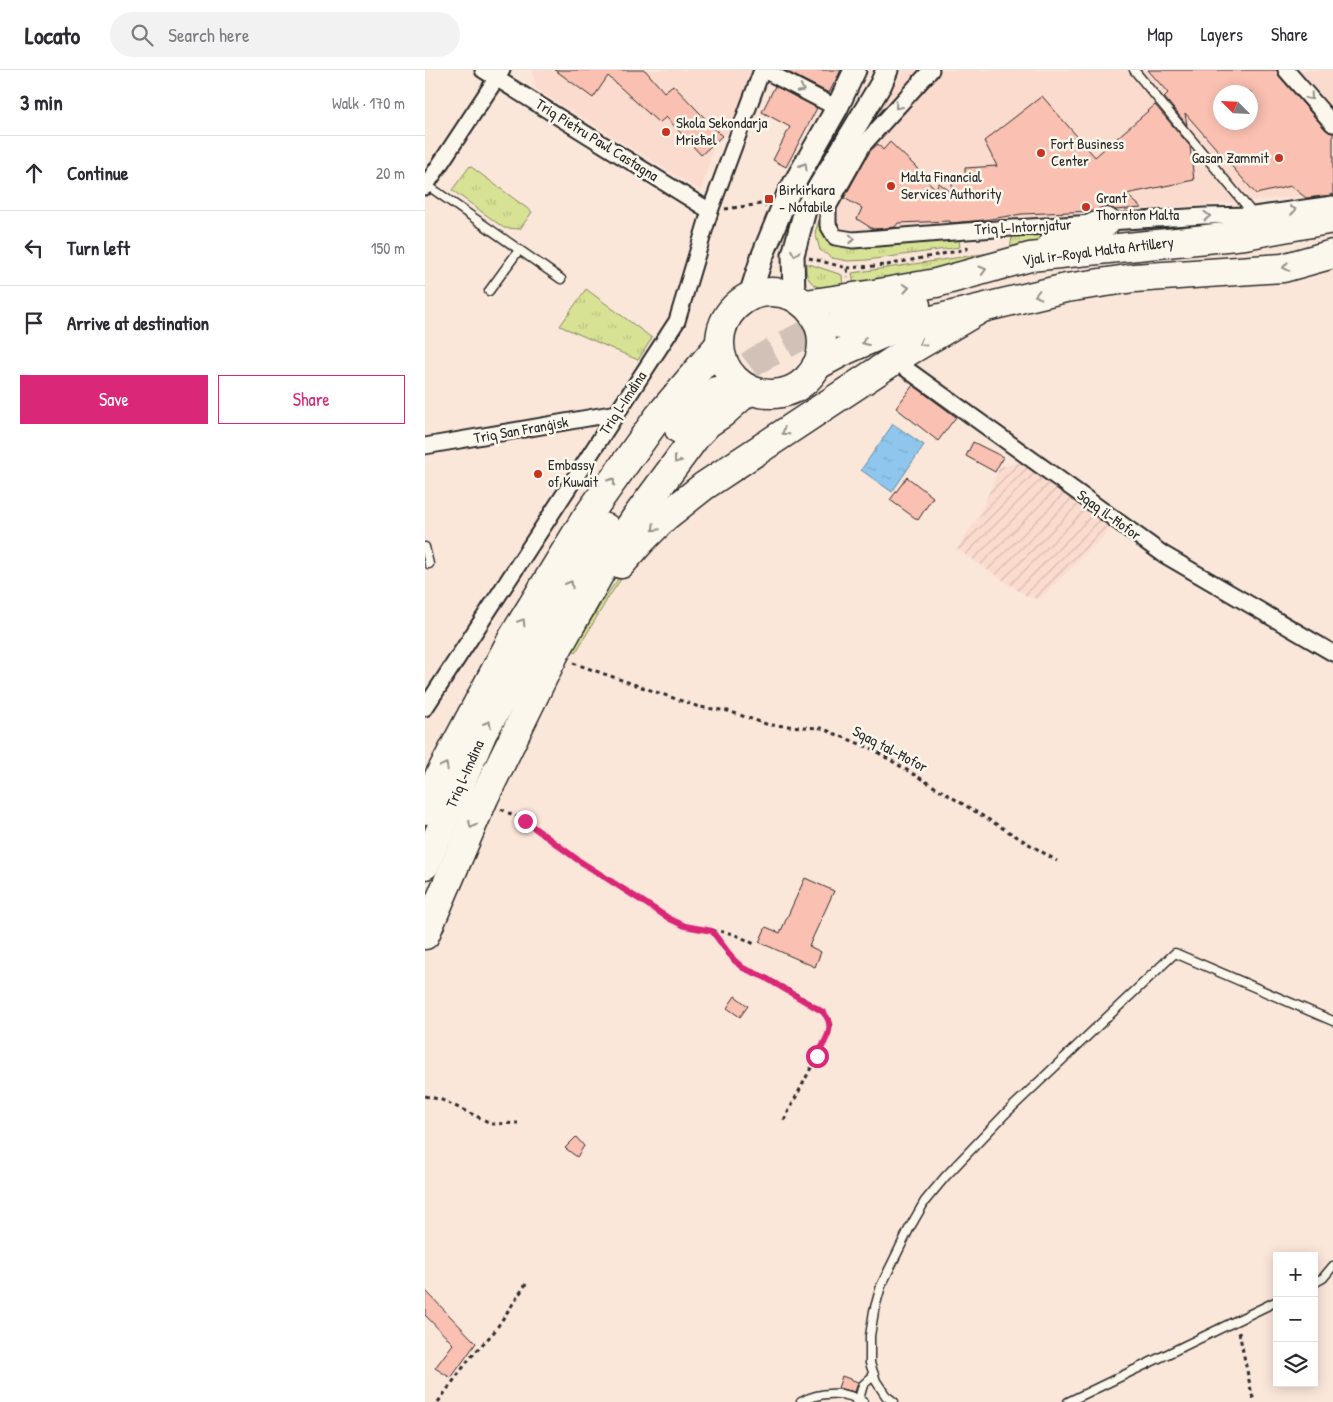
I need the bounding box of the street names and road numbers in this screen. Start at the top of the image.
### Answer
street label: Triq Pietru Pawl Castagna [532,93,663,186]
street label: Triq l-Intornjatur [974,213,1072,240]
street label: Vjal ir-Royal Malta Artillery [1021,231,1175,270]
street label: Triq l-Imdina [594,367,651,439]
street label: Triq San Franġisk [472,411,570,448]
street label: Sqaq il-Ħofor [1073,484,1146,545]
street label: Sqaq tal-Ħofor [849,720,932,777]
street label: Triq l-Imdina [440,736,489,811]

